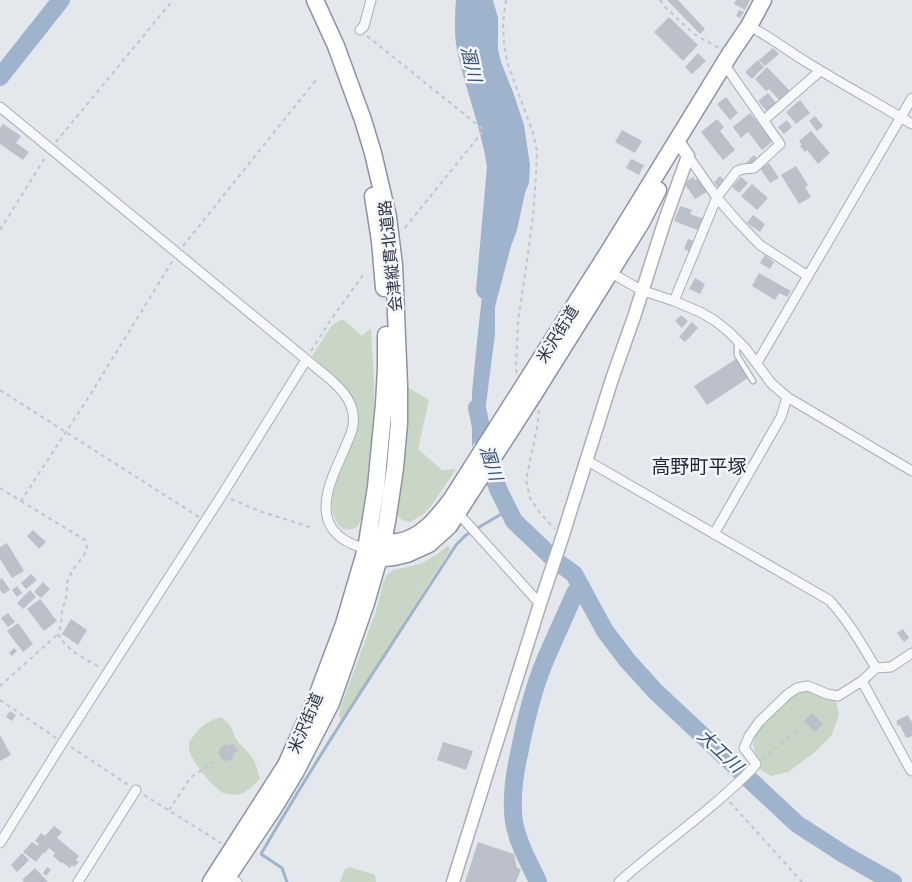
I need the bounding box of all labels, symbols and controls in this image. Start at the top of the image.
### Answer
water label: 溷川 [455,44,487,86]
street label: 会津縦貫北道路 [374,199,408,313]
street label: 米沢街道 [532,302,584,368]
water label: 溷川 [474,442,509,486]
district label: 高野町平塚 [651,454,747,480]
street label: 米沢街道 [283,690,329,757]
water label: 大工川 [692,724,749,780]

